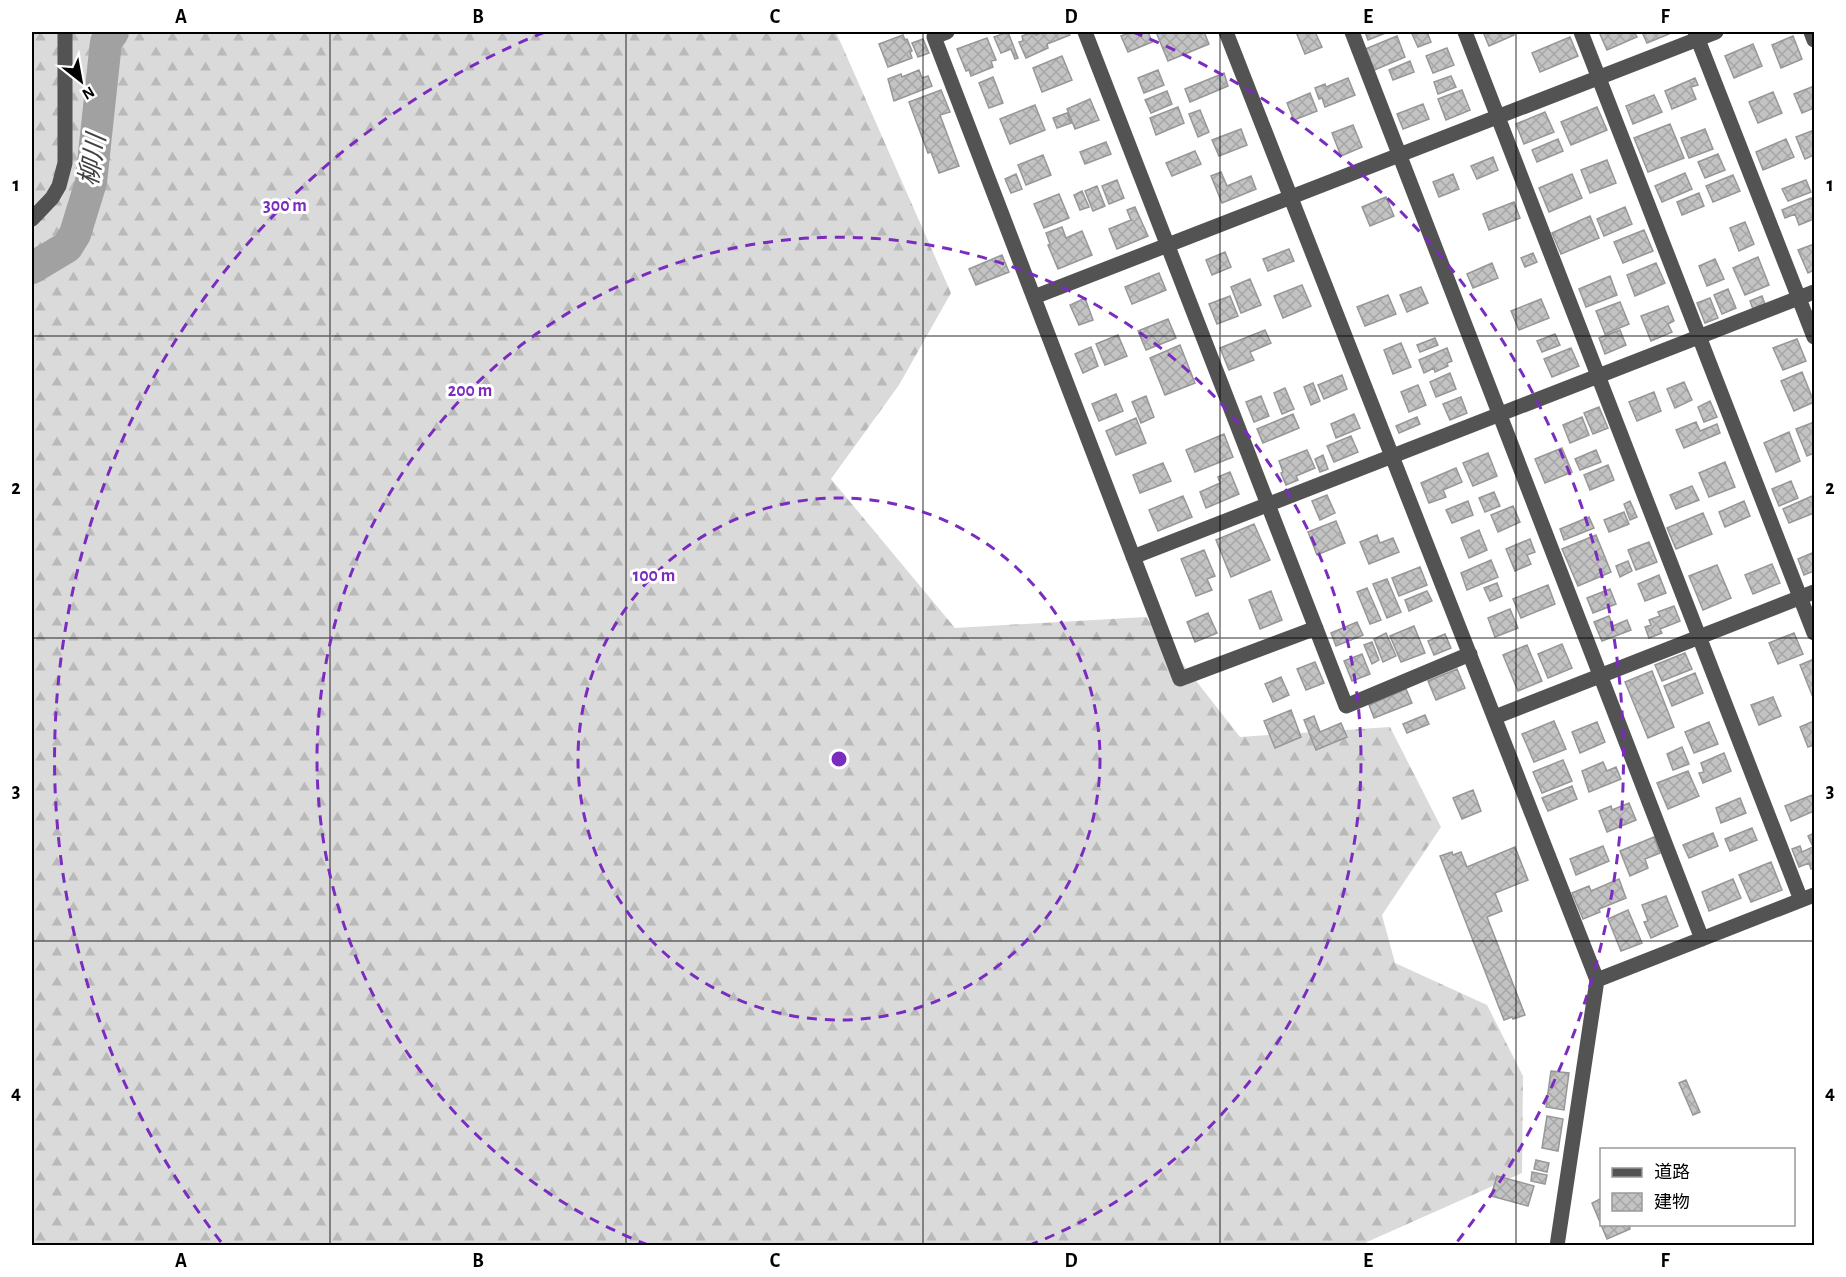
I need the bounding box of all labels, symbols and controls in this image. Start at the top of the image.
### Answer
text: A [175,7,187,27]
text: B [472,7,484,27]
text: C [770,7,781,27]
text: D [1064,7,1078,27]
text: E [1363,7,1373,27]
text: F [1660,7,1670,27]
north arrow [51,51,111,111]
text: N [79,83,97,103]
water label: 柳川 [75,129,110,188]
text: 1 [12,175,20,195]
text: 1 [1826,175,1834,195]
text: 300 m [263,197,307,215]
text: 200 m [448,382,492,400]
text: 2 [11,478,21,498]
text: 2 [1825,478,1835,498]
text: 100 m [633,567,675,585]
centre of rings [829,749,849,769]
text: 3 [12,781,20,801]
text: 3 [1826,781,1834,801]
text: 4 [11,1083,21,1103]
text: 4 [1825,1083,1835,1103]
legend [1600,1148,1795,1226]
text: 道路 [1654,1162,1690,1182]
text: 建物 [1654,1192,1690,1212]
text: A [175,1251,187,1271]
text: B [472,1251,484,1271]
text: C [770,1251,781,1271]
text: D [1064,1251,1078,1271]
text: E [1363,1251,1373,1271]
text: F [1660,1251,1670,1271]

